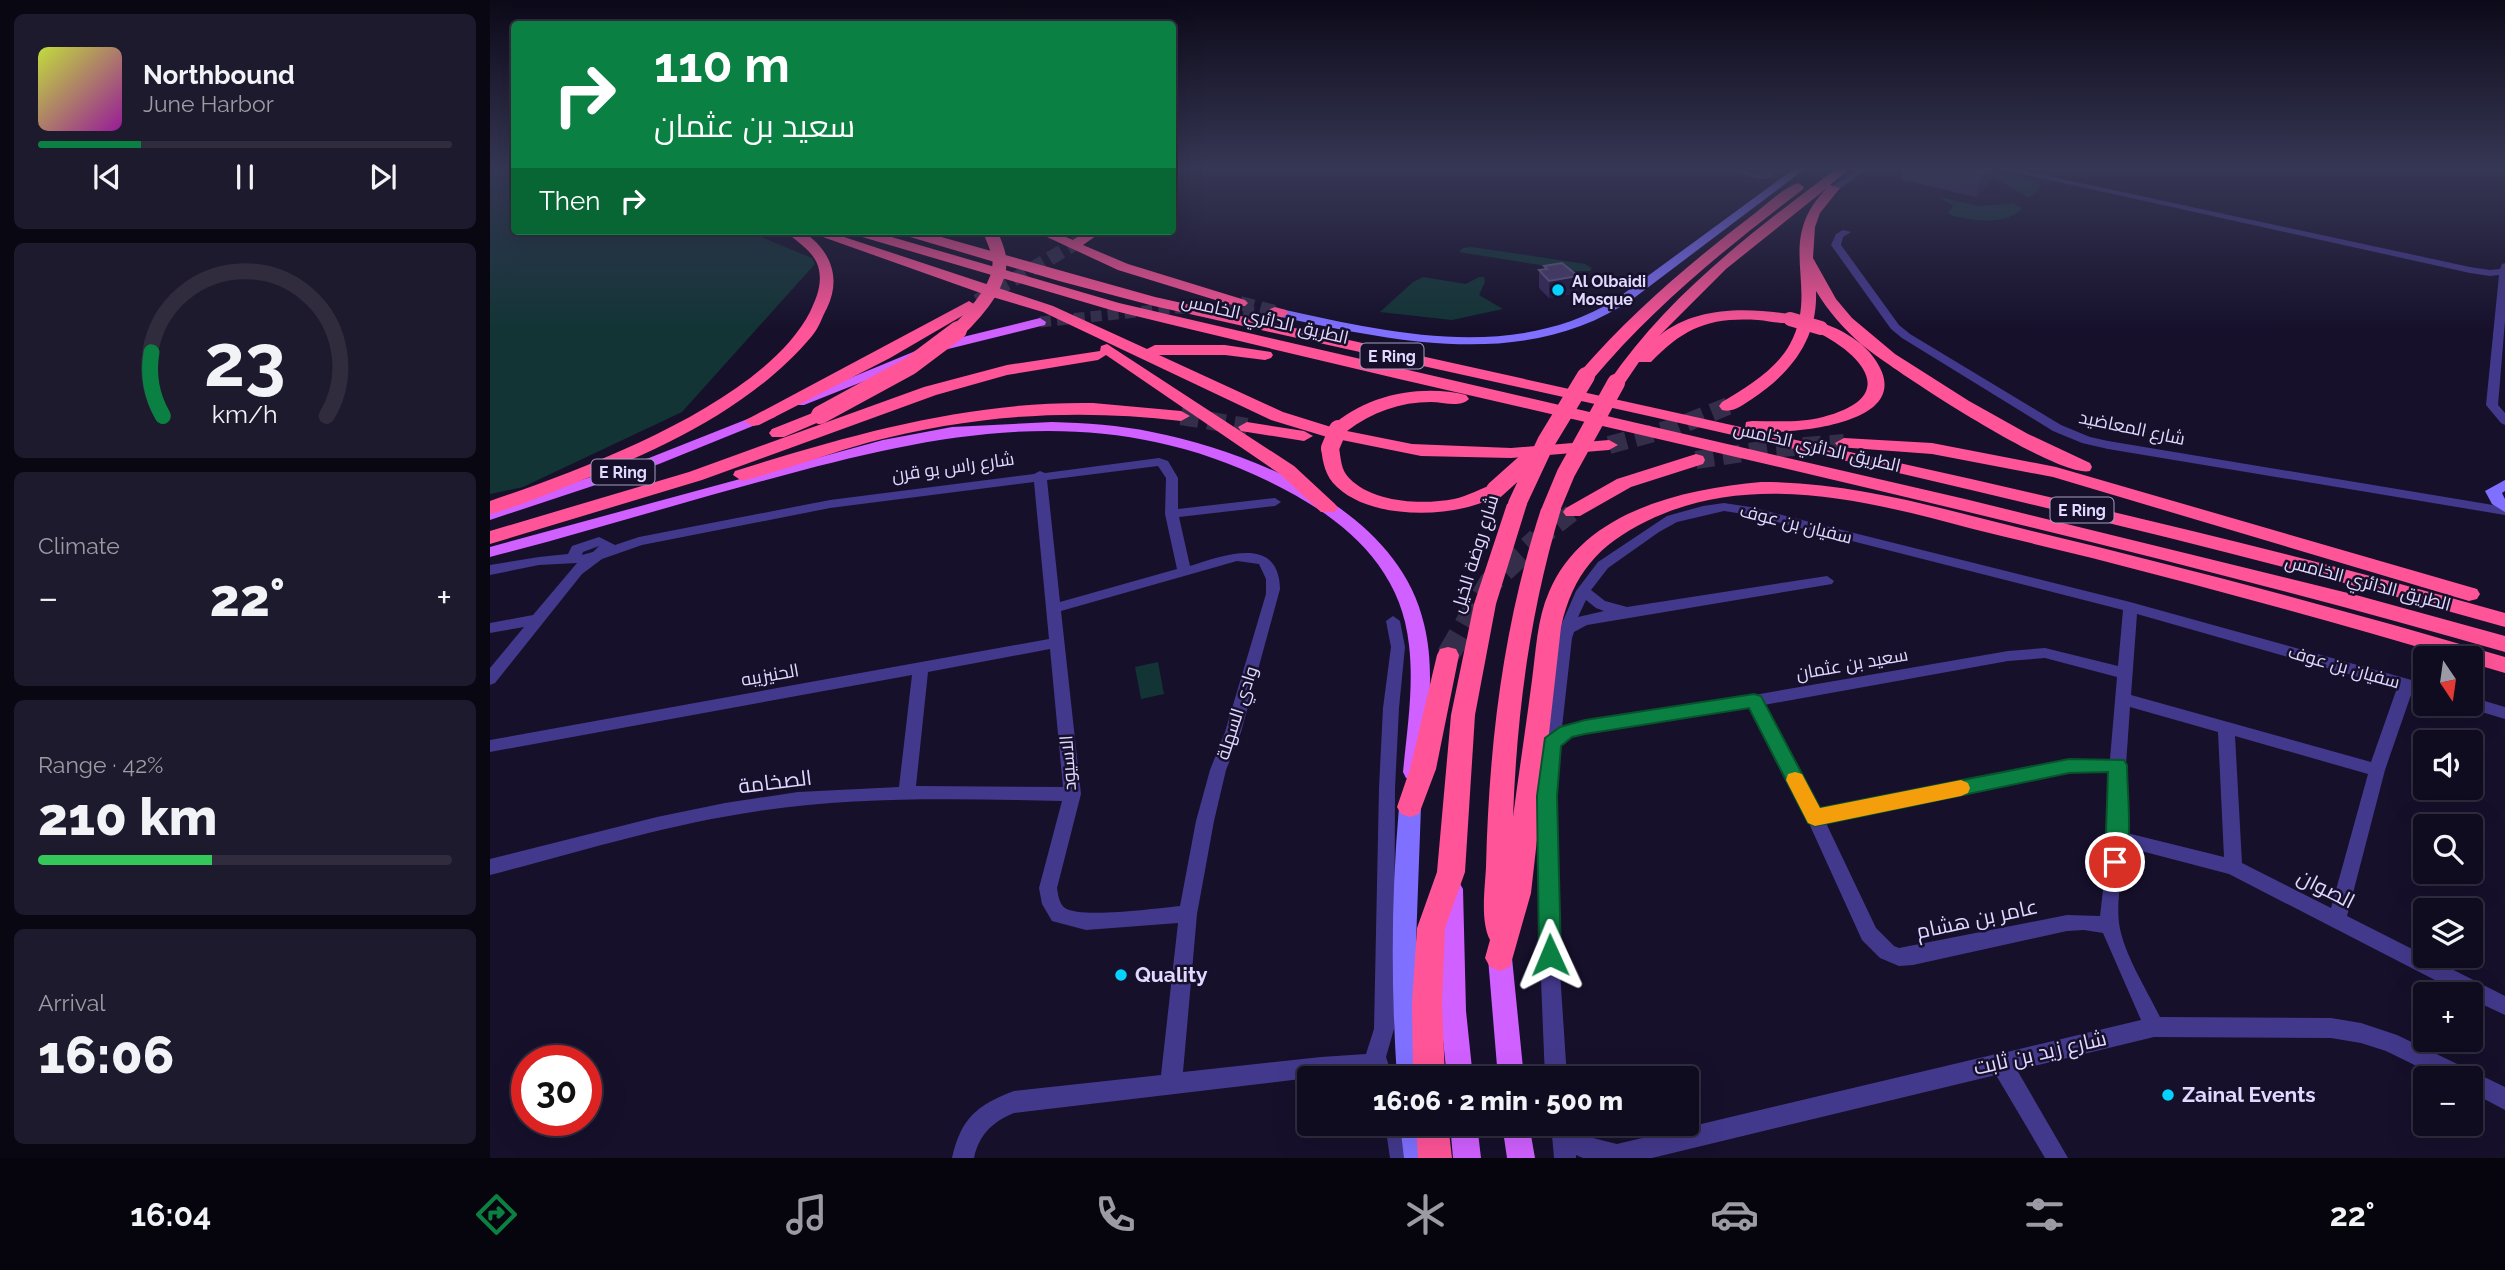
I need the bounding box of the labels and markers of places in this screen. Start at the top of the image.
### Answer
place label: Al Olbaidi Mosque [1572,272,1646,309]
marker: Al Olbaidi Mosque [1550,282,1566,298]
pin [2085,832,2145,892]
place label: Quality [1135,962,1208,987]
marker: Quality [1113,967,1129,983]
place label: Zainal Events [2182,1082,2316,1107]
marker: Zainal Events [2160,1087,2176,1103]

